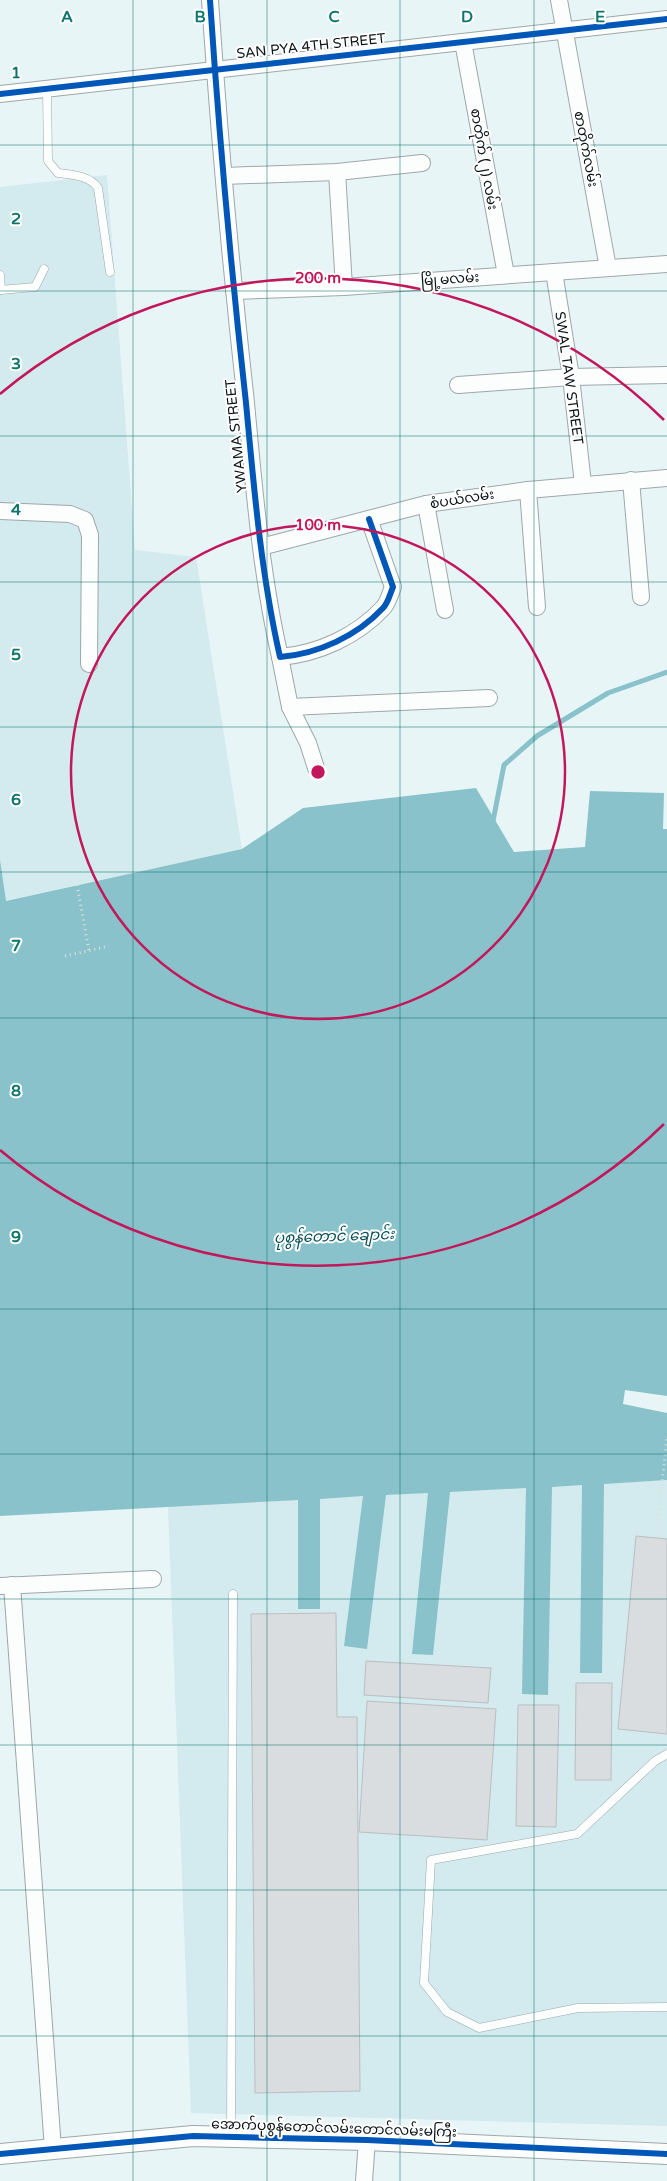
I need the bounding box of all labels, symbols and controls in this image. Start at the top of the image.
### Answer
text: A [61,7,73,27]
text: B [194,7,206,27]
text: C [328,7,340,27]
text: D [461,7,473,27]
text: E [595,7,605,27]
street label: SAN PYA 4TH STREET [236,30,387,62]
text: 1 [11,63,21,83]
street label: စာတိုက် (၂) လမ်း [464,107,503,212]
street label: စာတိုက်လမ်း [567,109,604,189]
text: 2 [11,209,21,229]
street label: မြို့မလမ်း [420,266,480,293]
text: 200 m [295,269,341,287]
street label: SWAL TAW STREET [551,311,587,446]
text: 3 [11,354,21,374]
street label: YWAMA STREET [222,378,250,494]
street label: စံပယ်လမ်း [428,484,495,512]
text: 4 [11,500,21,520]
text: 100 m [295,516,341,534]
text: 5 [11,645,21,665]
centre of rings [309,763,327,781]
text: 6 [11,790,21,810]
text: 7 [11,936,21,956]
text: 8 [11,1081,21,1101]
water label: ပုစွန်တောင် ချောင်း [273,1223,395,1250]
text: 9 [11,1227,21,1247]
street label: အောက်ပုစွန်တောင်လမ်းတောင်လမ်းမကြီး [211,2113,457,2144]

